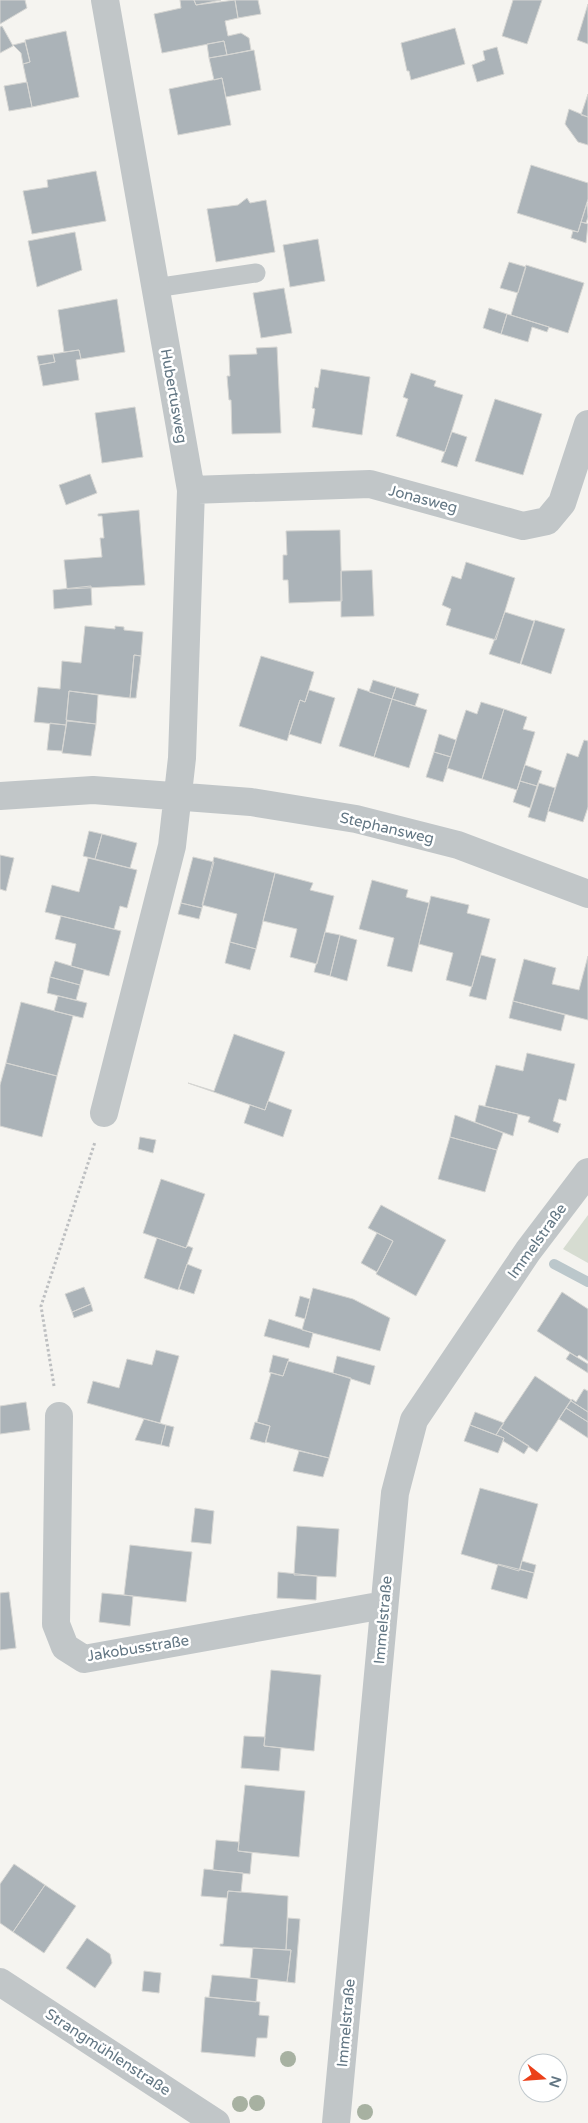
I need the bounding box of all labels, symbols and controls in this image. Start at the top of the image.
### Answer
street label: Hubertusweg [157,347,191,445]
street label: Jonasweg [387,481,459,517]
street label: Stephansweg [338,808,436,848]
street label: Immelstraße [504,1200,570,1282]
street label: Immelstraße [370,1575,396,1665]
street label: Jakobusstraße [86,1631,190,1665]
street label: Immelstraße [333,1978,359,2068]
street label: Strangmühlenstraße [42,2005,174,2099]
north arrow [518,2053,568,2103]
text: N [545,2074,565,2090]

